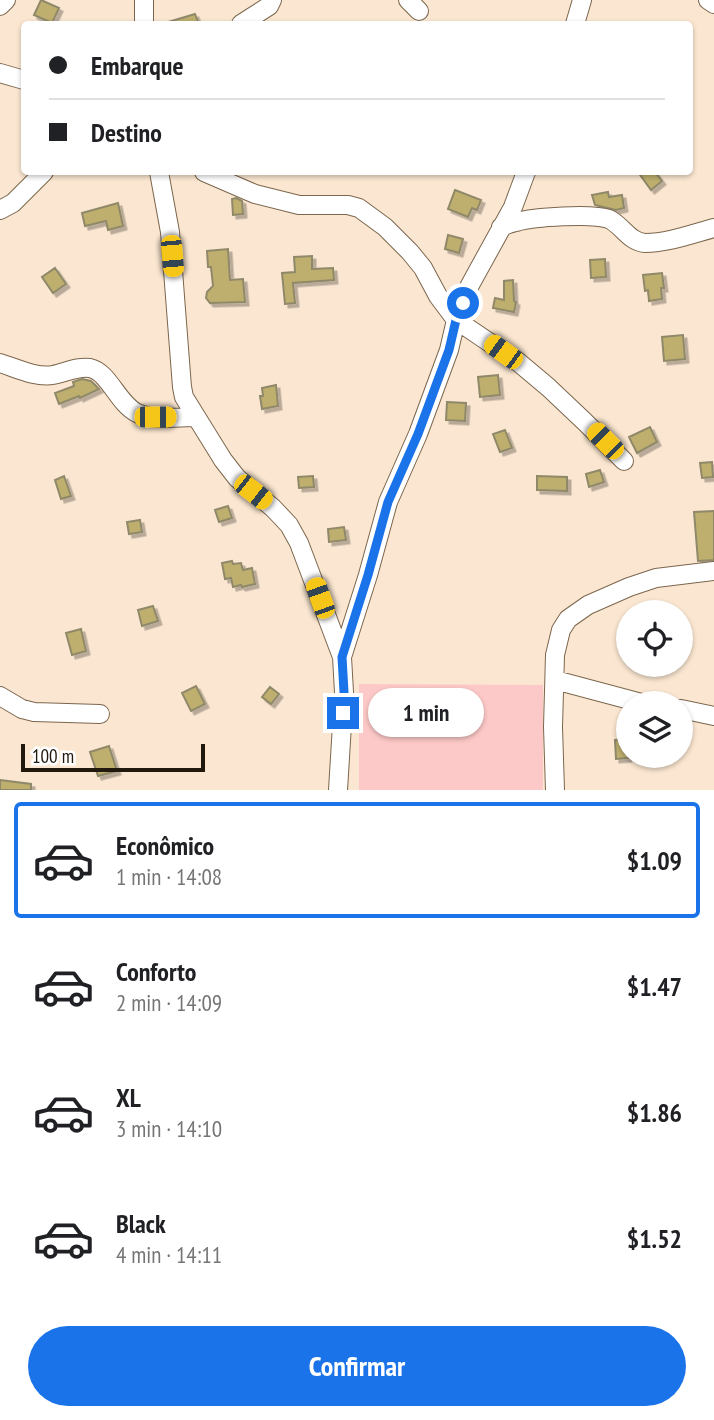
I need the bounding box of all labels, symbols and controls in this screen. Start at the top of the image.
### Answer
text: Embarque [91,49,184,82]
text: Destino [91,116,162,149]
car [160,234,185,278]
route start [447,287,479,319]
car [480,331,527,373]
car [135,407,177,428]
car [583,419,628,463]
car [230,471,277,513]
car [303,575,338,621]
map controls [616,600,693,768]
button: locate [616,600,693,677]
callout: 1 min [368,688,483,738]
button: layers [616,691,693,768]
route end [327,697,359,729]
text: 1 min [403,698,449,727]
scale bar [21,741,205,773]
text: 100 m [32,744,74,768]
icon: car [32,829,95,892]
text: Econômico [116,829,214,862]
text: $1.09 [627,844,682,877]
text: 1 min · 14:08 [116,862,222,891]
icon: car [32,955,95,1018]
text: Conforto [116,955,196,988]
text: $1.47 [627,970,682,1003]
text: 2 min · 14:09 [116,988,222,1017]
icon: car [32,1081,95,1144]
text: XL [116,1081,141,1114]
text: $1.86 [627,1096,682,1129]
text: 3 min · 14:10 [116,1114,222,1143]
icon: car [32,1207,95,1270]
text: Black [116,1207,166,1240]
text: $1.52 [627,1222,682,1255]
text: 4 min · 14:11 [116,1240,222,1269]
button: Confirmar [28,1326,686,1406]

